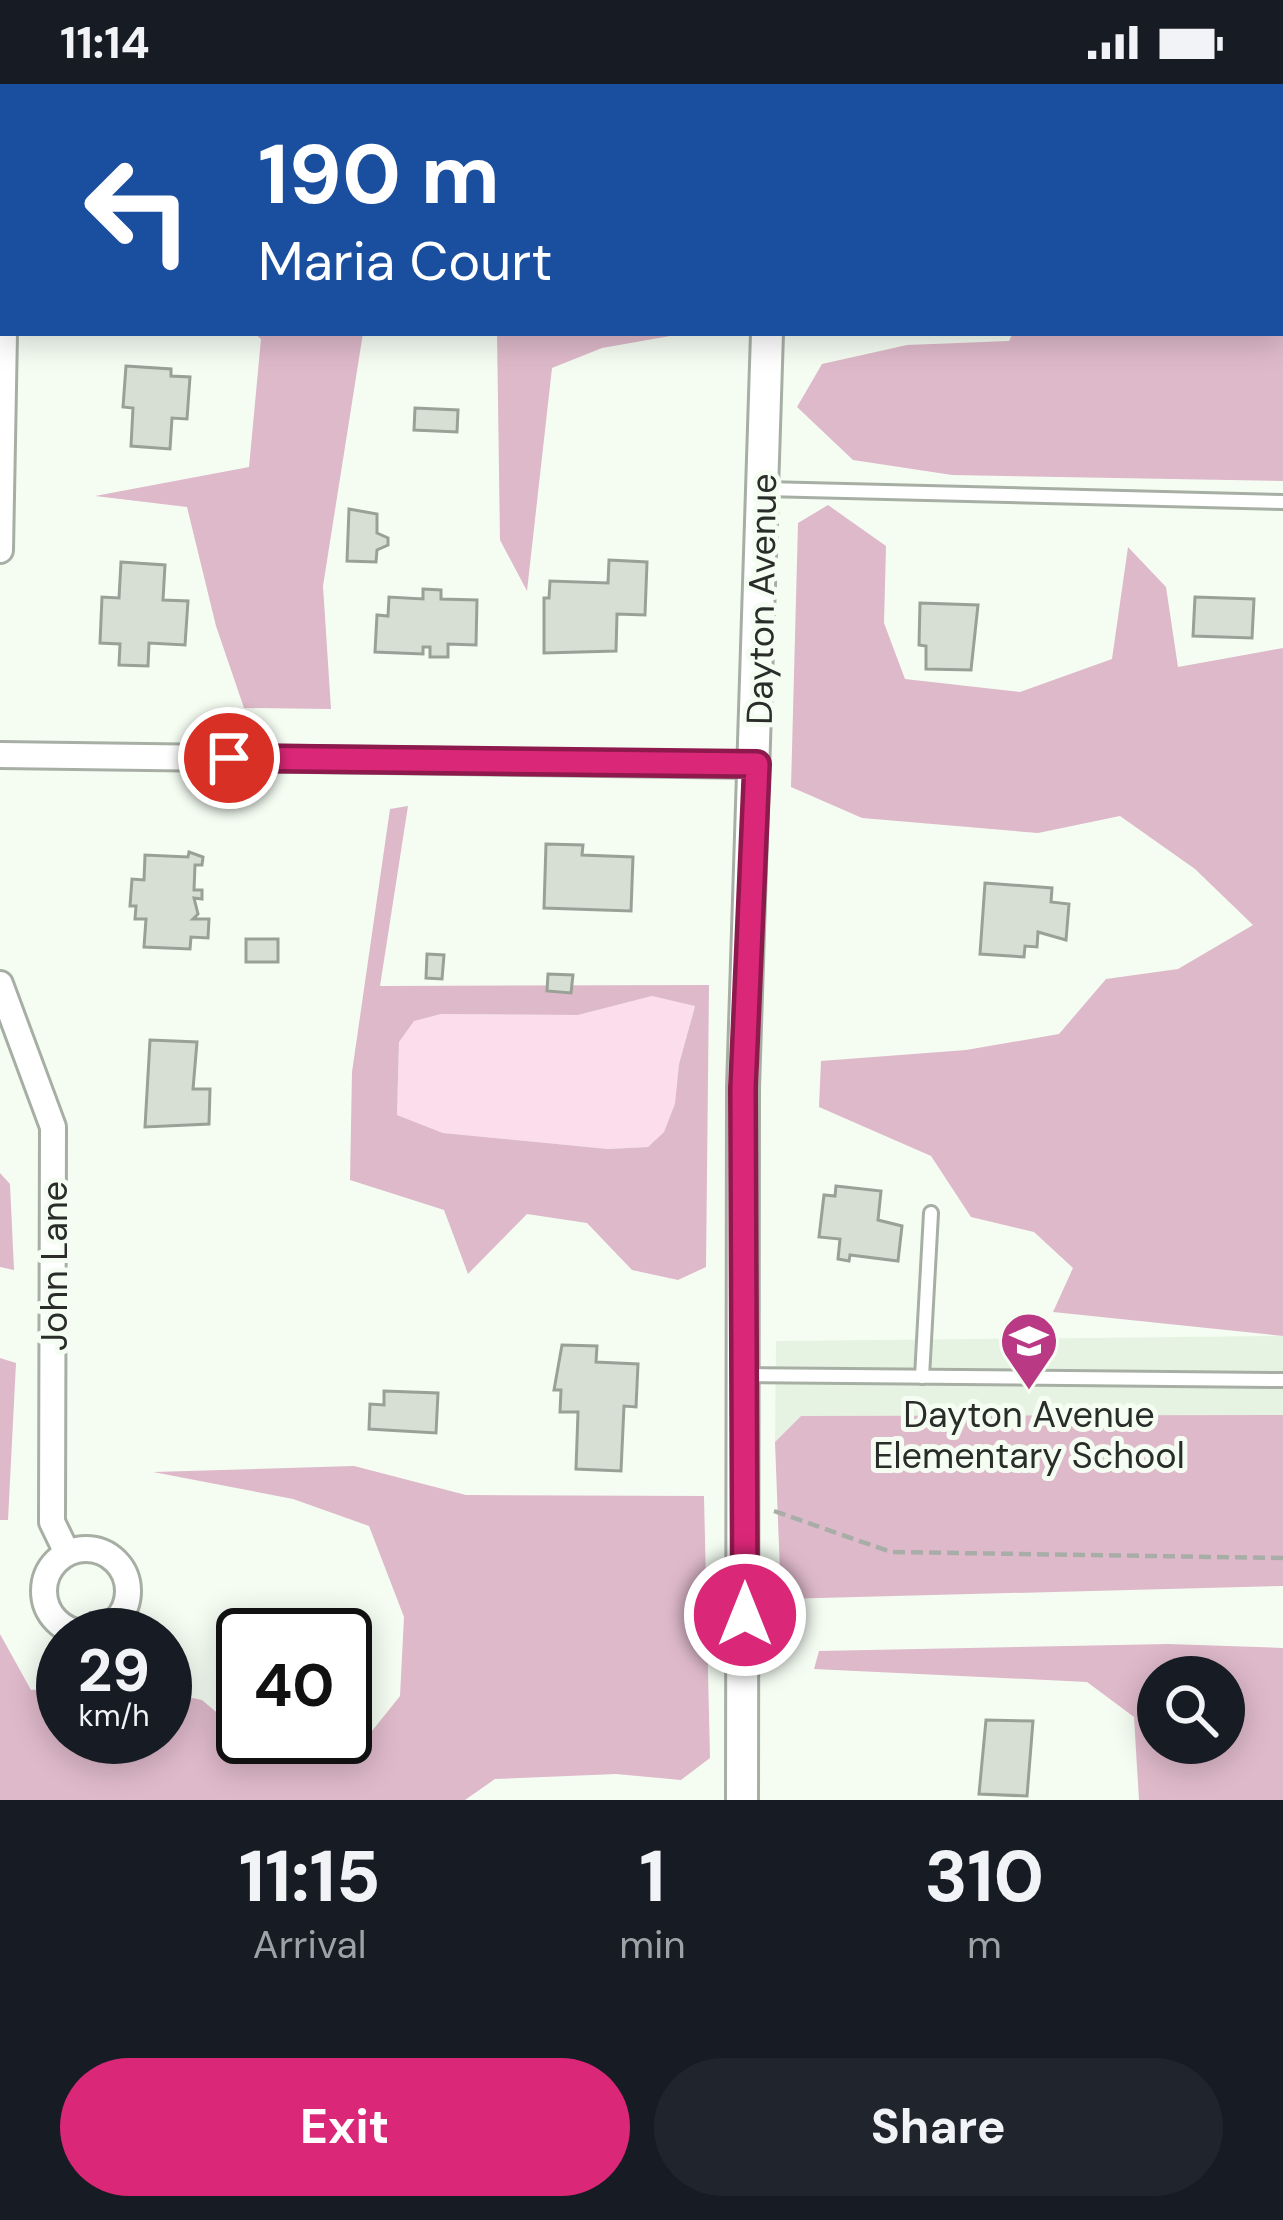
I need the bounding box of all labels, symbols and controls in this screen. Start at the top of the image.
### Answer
text: 11:14 [60,13,150,72]
text: 190 m [258,120,500,229]
icon: left [60,132,216,288]
text: Maria Court [258,226,552,297]
street label: Dayton Avenue [736,473,787,725]
pin [178,707,280,809]
icon: arrive [196,725,262,791]
street label: John Lane [31,1181,78,1351]
school or university icon: Dayton Avenue Elementary School [998,1310,1060,1392]
place label: Dayton Avenue Elementary School [873,1391,1185,1479]
position arrow [682,1552,808,1678]
speed limit sign: 40 [216,1608,372,1764]
text: 29 [78,1631,150,1710]
map controls [1137,1656,1245,1764]
button: search [1137,1656,1245,1764]
text: km/h [79,1696,149,1735]
text: 11:15 [239,1830,380,1923]
text: 1 [639,1830,666,1923]
text: 310 [924,1830,1044,1923]
text: Arrival [253,1919,366,1970]
text: min [619,1919,686,1970]
text: m [967,1919,1002,1970]
button: Exit [60,2058,630,2196]
button: Share [654,2058,1223,2196]

